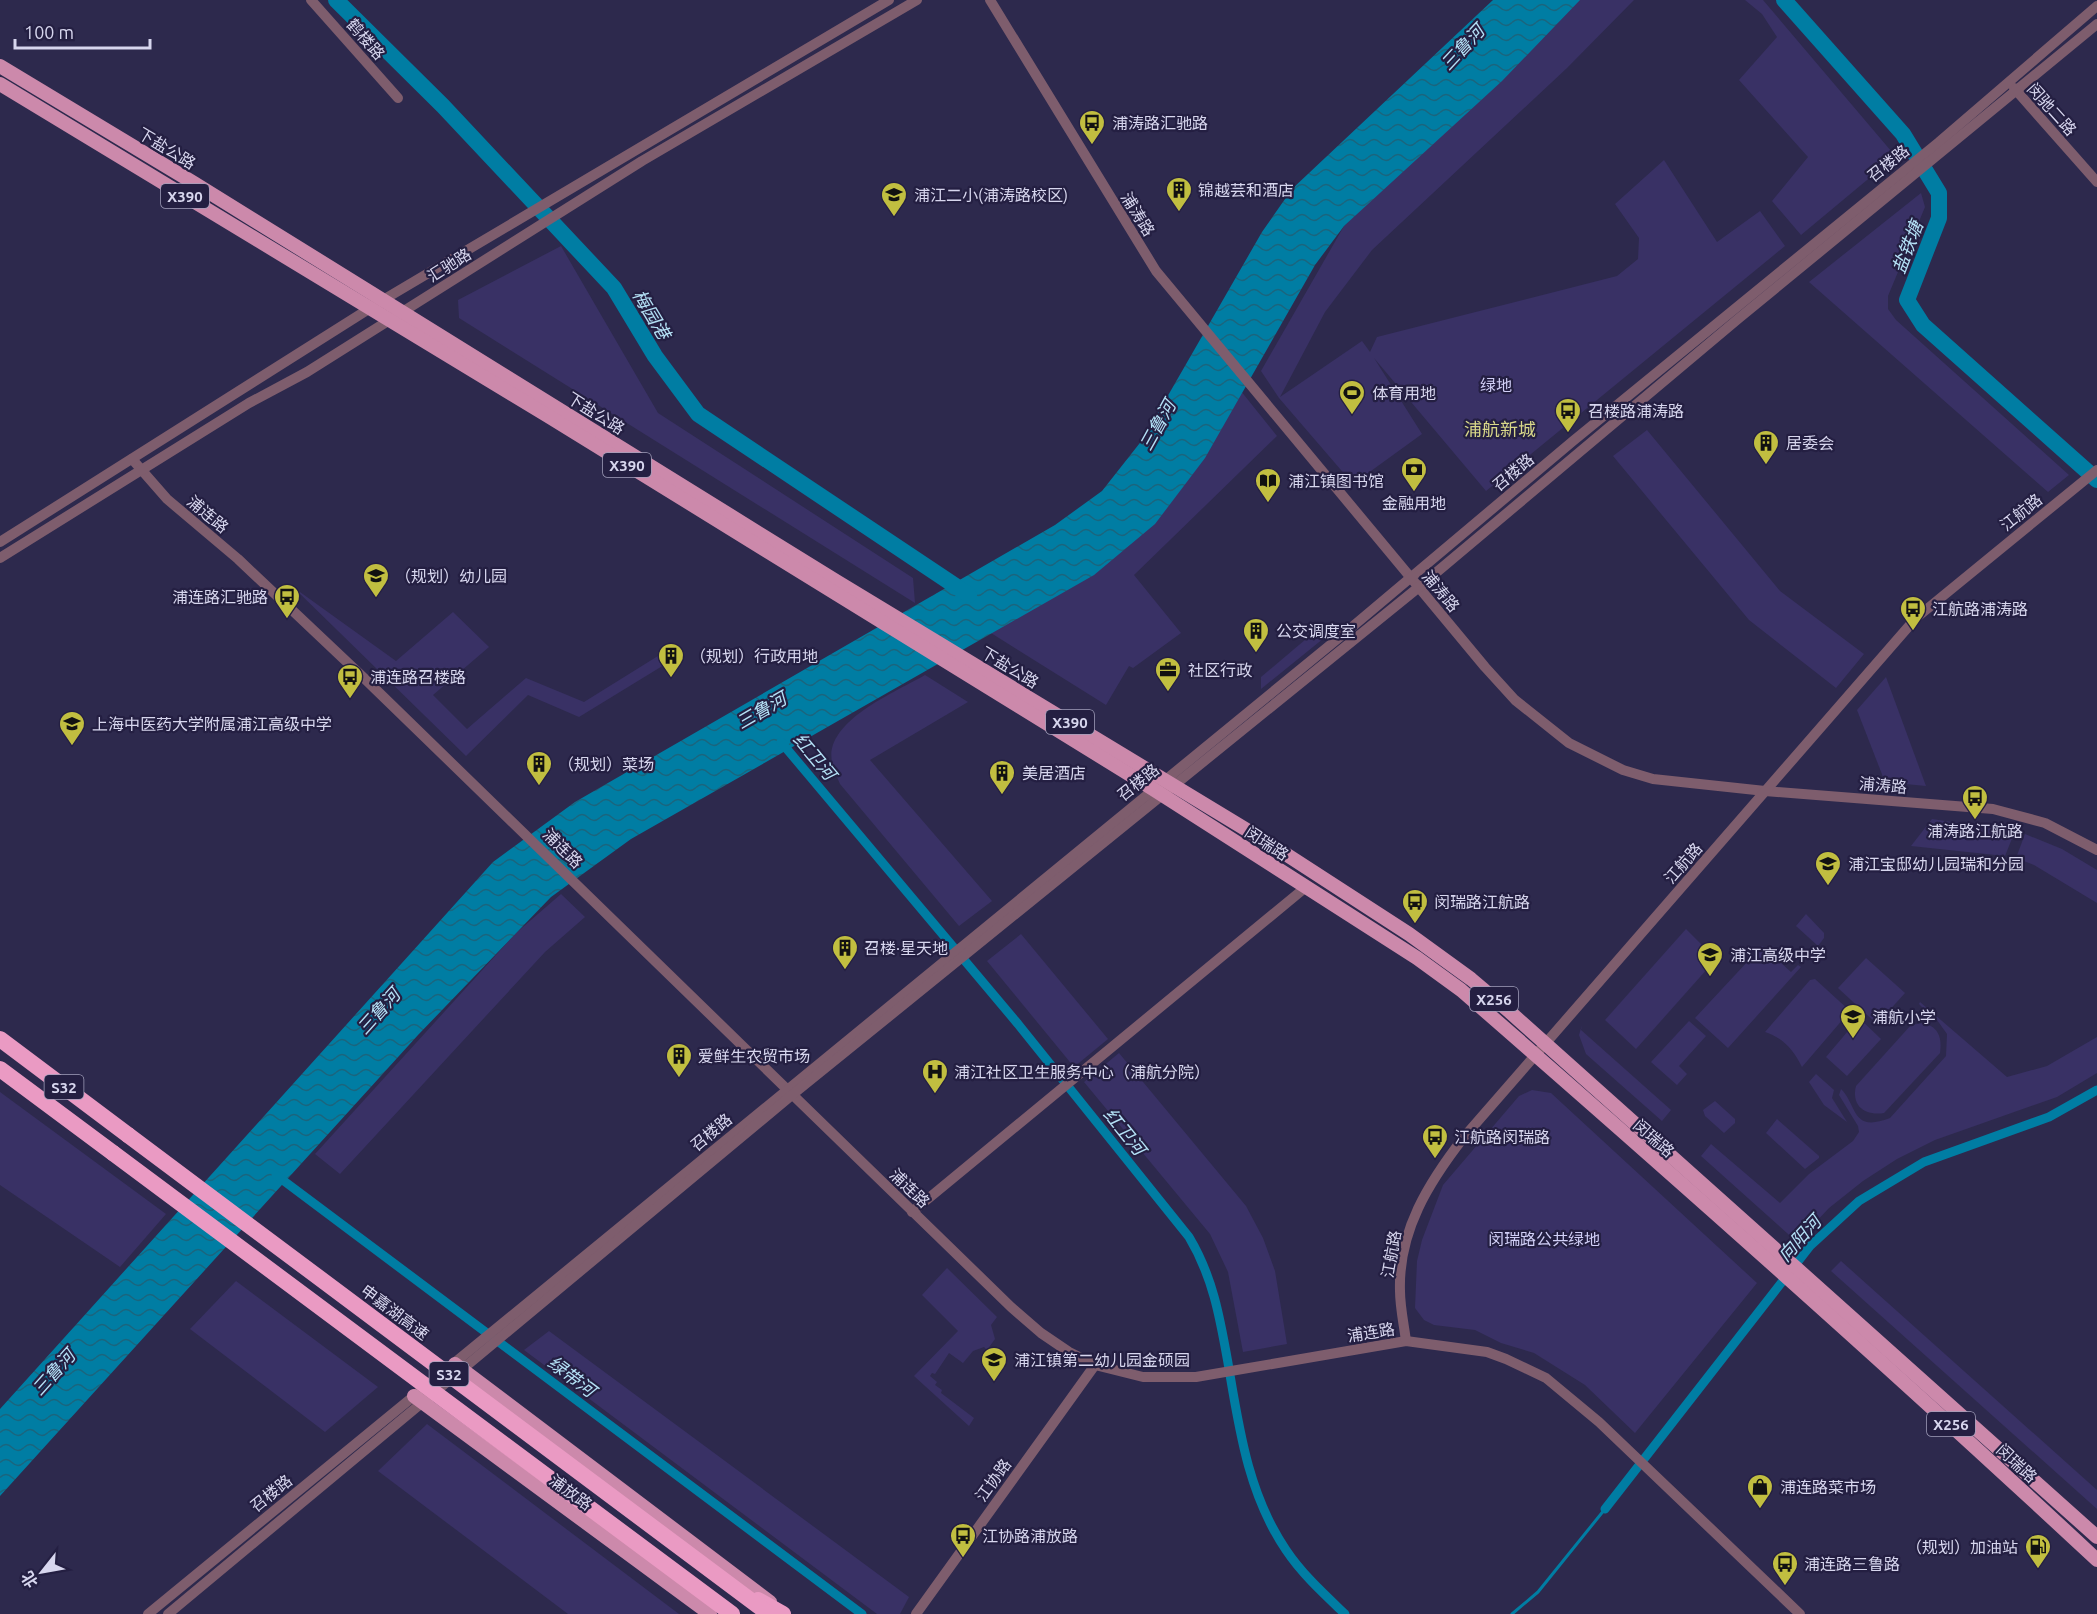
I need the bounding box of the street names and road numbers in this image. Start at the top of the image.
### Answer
street label: 鹤楼路 [343,15,389,63]
street label: 闵驰二路 [2024,79,2080,139]
street label: 下盐公路 [135,124,199,172]
street label: 召楼路 [1864,141,1912,185]
road number: X390 [161,184,209,208]
street label: 浦涛路 [1118,189,1158,239]
street label: 汇驰路 [424,245,474,285]
street label: 下盐公路 [564,388,628,438]
street label: 召楼路 [1489,450,1537,494]
road number: X390 [603,453,651,477]
street label: 江航路 [1997,490,2045,534]
street label: 浦连路 [184,492,232,536]
street label: 浦涛路 [1419,567,1463,615]
street label: 下盐公路 [978,643,1042,691]
road number: X390 [1046,710,1094,734]
street label: 召楼路 [1114,760,1162,804]
street label: 浦涛路 [1858,774,1908,796]
street label: 闵瑞路 [1242,822,1292,864]
street label: 浦连路 [540,825,586,871]
street label: 江航路 [1660,839,1706,887]
road number: X256 [1470,987,1518,1011]
road number: S32 [44,1075,84,1099]
street label: 召楼路 [687,1110,735,1154]
street label: 闵瑞路 [1630,1115,1678,1161]
street label: 浦连路 [886,1165,934,1211]
street label: 江航路 [1378,1229,1404,1279]
street label: 申嘉湖高速 [358,1281,432,1343]
street label: 浦连路 [1346,1319,1396,1345]
road number: S32 [430,1362,468,1386]
road number: X256 [1927,1412,1975,1436]
street label: 闵瑞路 [1993,1440,2041,1486]
street label: 江协路 [972,1455,1014,1505]
street label: 召楼路 [247,1471,295,1515]
street label: 浦放路 [546,1471,596,1513]

